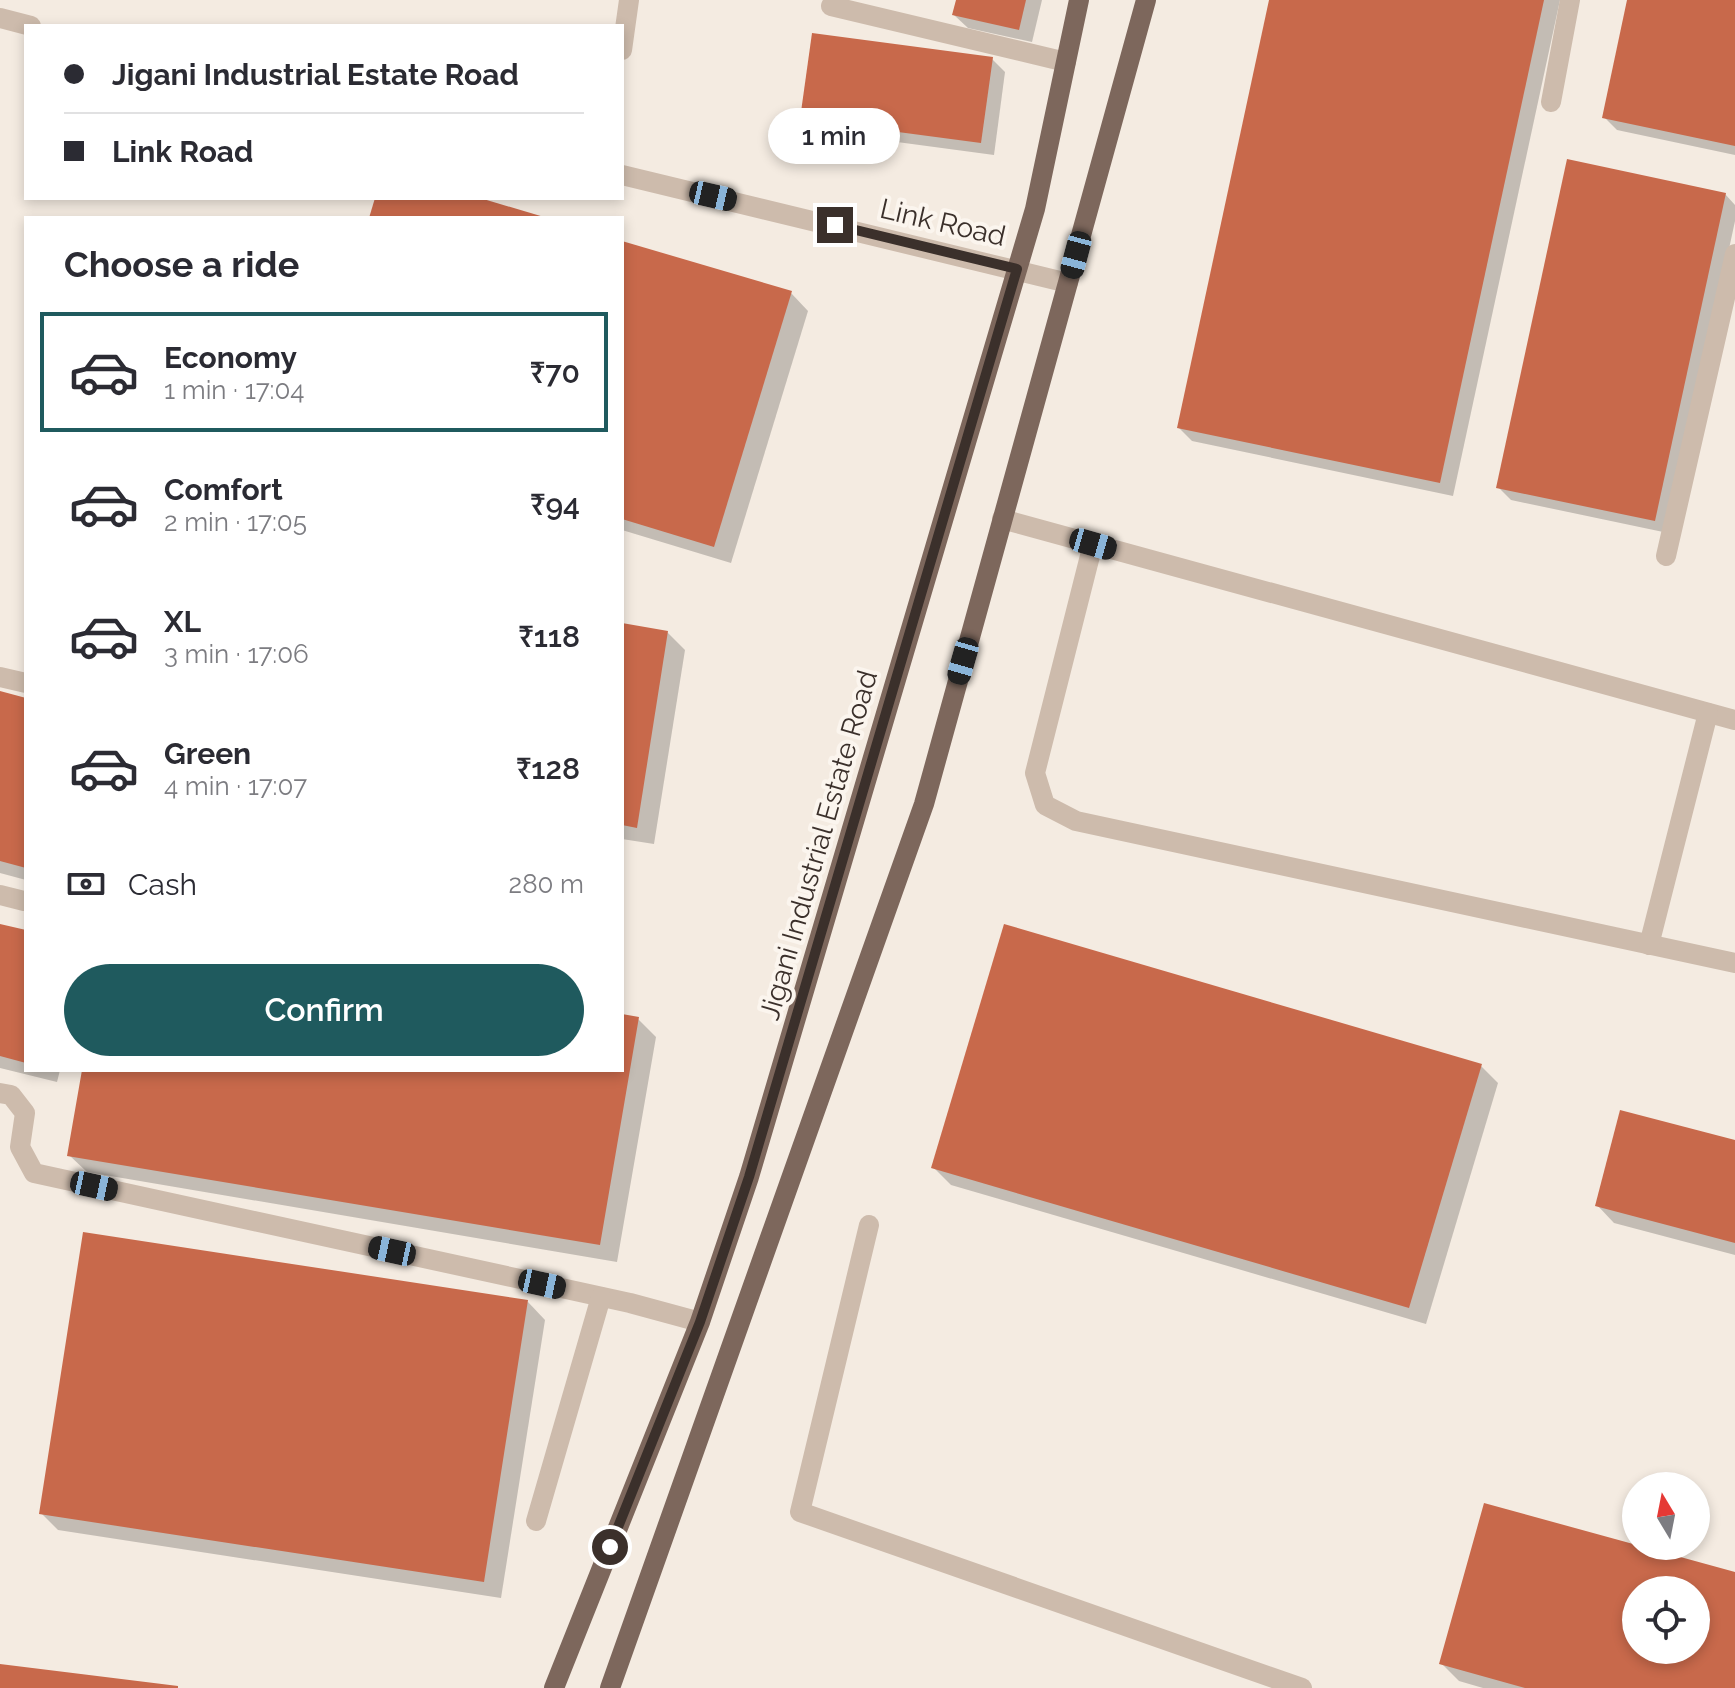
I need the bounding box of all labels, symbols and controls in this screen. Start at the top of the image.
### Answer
text: Jigani Industrial Estate Road [112,57,519,92]
callout: 1 min [769,109,901,165]
text: 1 min [802,121,866,151]
text: Link Road [112,134,253,169]
car [687,179,739,213]
street label: Link Road [877,192,1009,253]
route end [817,207,853,243]
car [1058,229,1094,281]
text: Choose a ride [64,243,299,285]
icon: car [68,336,140,408]
text: Economy [164,340,297,375]
text: ₹70 [530,355,580,390]
text: 1 min · 17:04 [164,375,305,405]
icon: car [68,468,140,540]
text: Comfort [164,472,283,507]
text: ₹94 [530,487,580,522]
text: 2 min · 17:05 [164,507,307,537]
car [1067,526,1119,562]
icon: car [68,600,140,672]
text: XL [164,604,201,639]
text: ₹118 [518,619,580,654]
car [945,635,981,687]
text: 3 min · 17:06 [164,639,309,669]
street label: Jigani Industrial Estate Road [753,667,884,1024]
icon: car [68,732,140,804]
text: Green [164,736,251,771]
text: ₹128 [516,751,580,786]
text: 4 min · 17:07 [164,771,307,801]
icon: cash [64,862,108,906]
text: Cash [128,867,197,902]
text: 280 m [509,869,584,899]
button: Confirm [64,964,584,1056]
car [68,1169,120,1203]
car [366,1234,418,1268]
car [516,1267,568,1301]
north arrow [1622,1472,1710,1560]
map controls [1622,1472,1710,1664]
route start [592,1529,628,1565]
button: locate [1622,1576,1710,1664]

